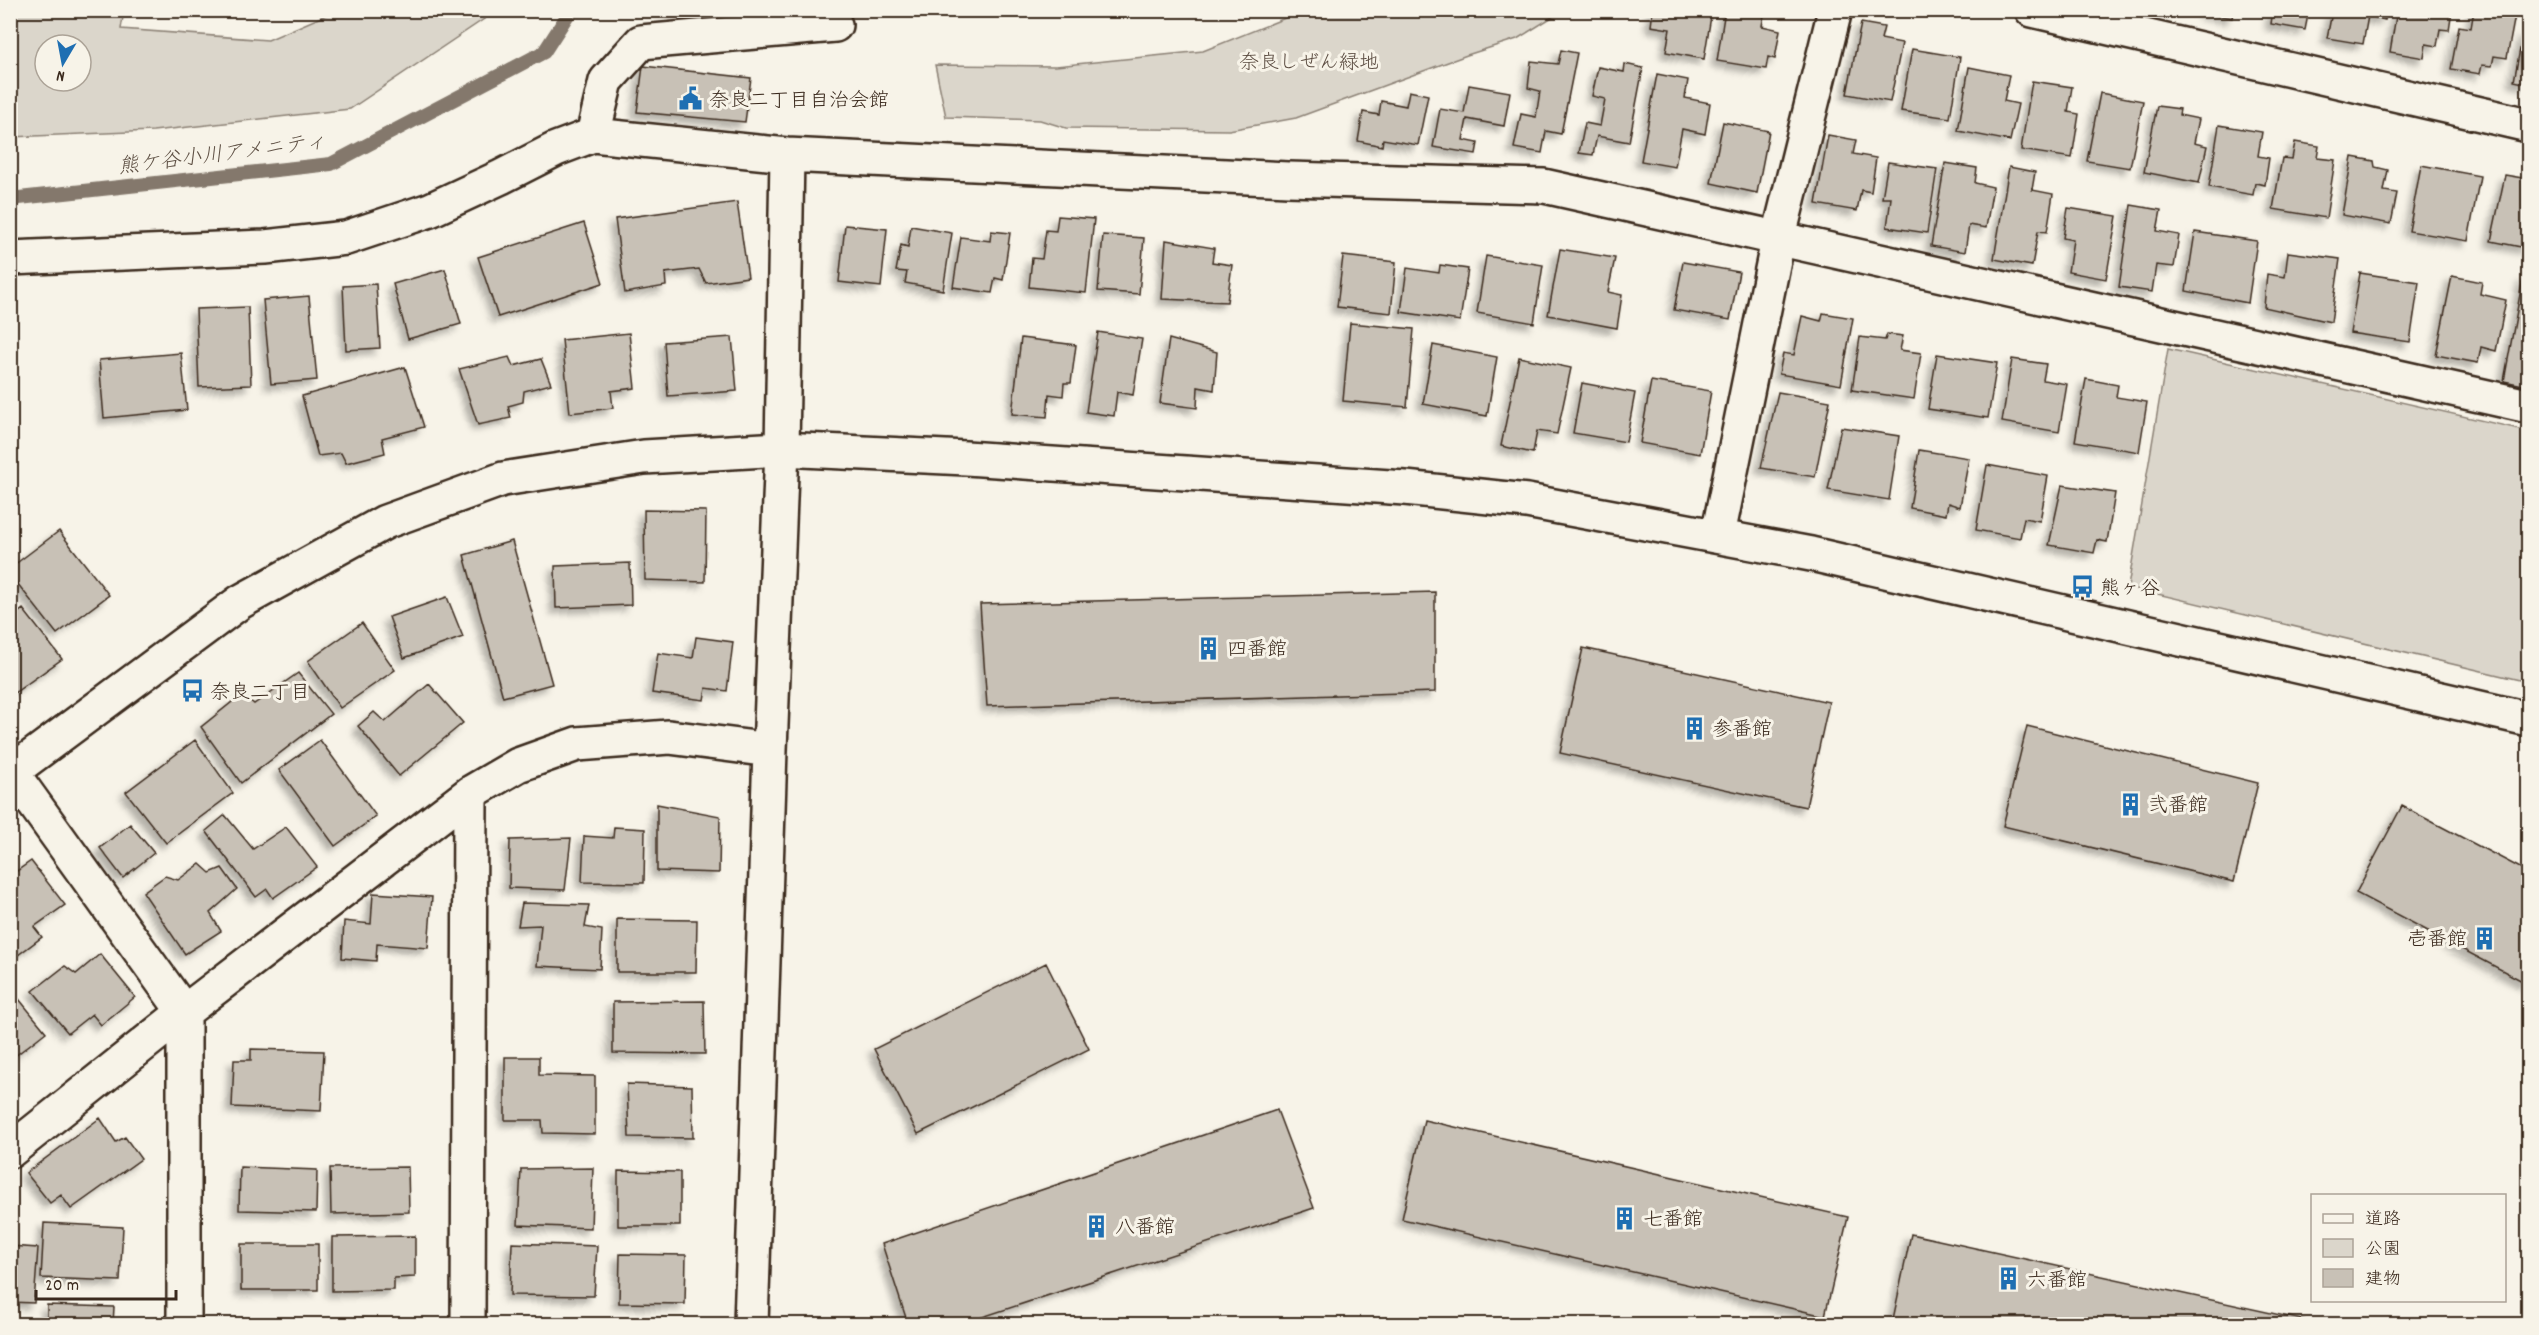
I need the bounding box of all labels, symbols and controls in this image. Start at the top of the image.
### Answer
north arrow [33,33,93,93]
park label: 奈良しぜん緑地 [1239,50,1379,78]
text: N [55,63,67,87]
public building icon: 奈良二丁目自治会館 [678,86,704,112]
place label: 奈良二丁目自治会館 [709,88,889,116]
water label: 熊ケ谷小川アメニティ [117,128,328,184]
bus stop icon: 熊ヶ谷 [2069,574,2095,600]
place label: 熊ヶ谷 [2100,576,2160,604]
building icon: 四番館 [1196,635,1222,661]
place label: 四番館 [1227,637,1287,665]
bus stop icon: 奈良二丁目 [179,678,205,704]
place label: 奈良二丁目 [210,680,310,708]
building icon: 参番館 [1681,715,1707,741]
place label: 参番館 [1712,717,1772,745]
building icon: 弐番館 [2117,791,2143,817]
place label: 弐番館 [2148,793,2208,821]
building icon: 壱番館 [2472,925,2498,951]
place label: 壱番館 [2407,927,2467,955]
legend [2311,1194,2506,1302]
building icon: 七番館 [1612,1205,1638,1231]
place label: 七番館 [1643,1207,1703,1235]
text: 道路 [2365,1208,2401,1233]
building icon: 八番館 [1084,1213,1110,1239]
place label: 八番館 [1115,1215,1175,1243]
text: 公園 [2365,1238,2401,1263]
scale bar [36,1263,176,1301]
building icon: 六番館 [1996,1266,2022,1292]
place label: 六番館 [2027,1268,2087,1296]
text: 建物 [2365,1268,2401,1293]
text: 20 m [45,1274,79,1299]

